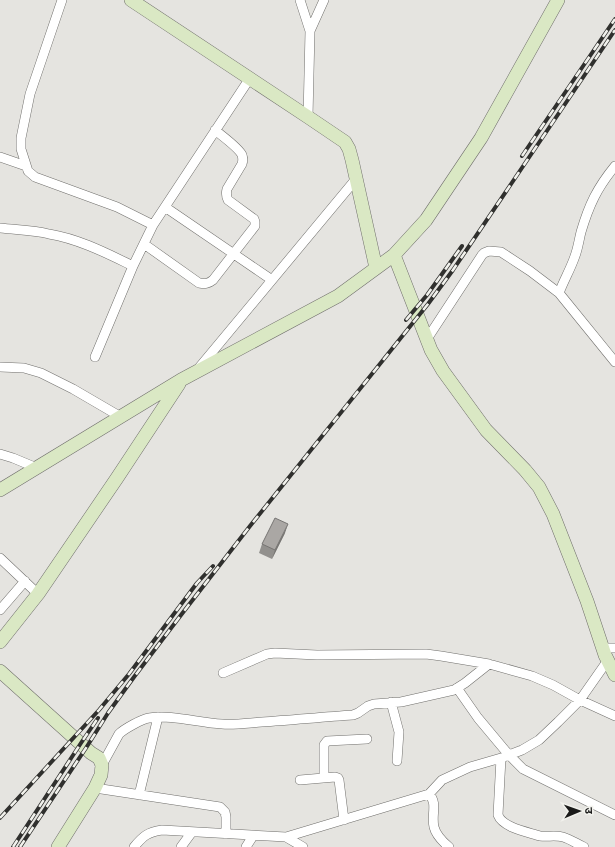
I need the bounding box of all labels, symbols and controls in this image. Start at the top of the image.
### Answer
north arrow [559,791,599,831]
text: उ [582,807,595,815]

